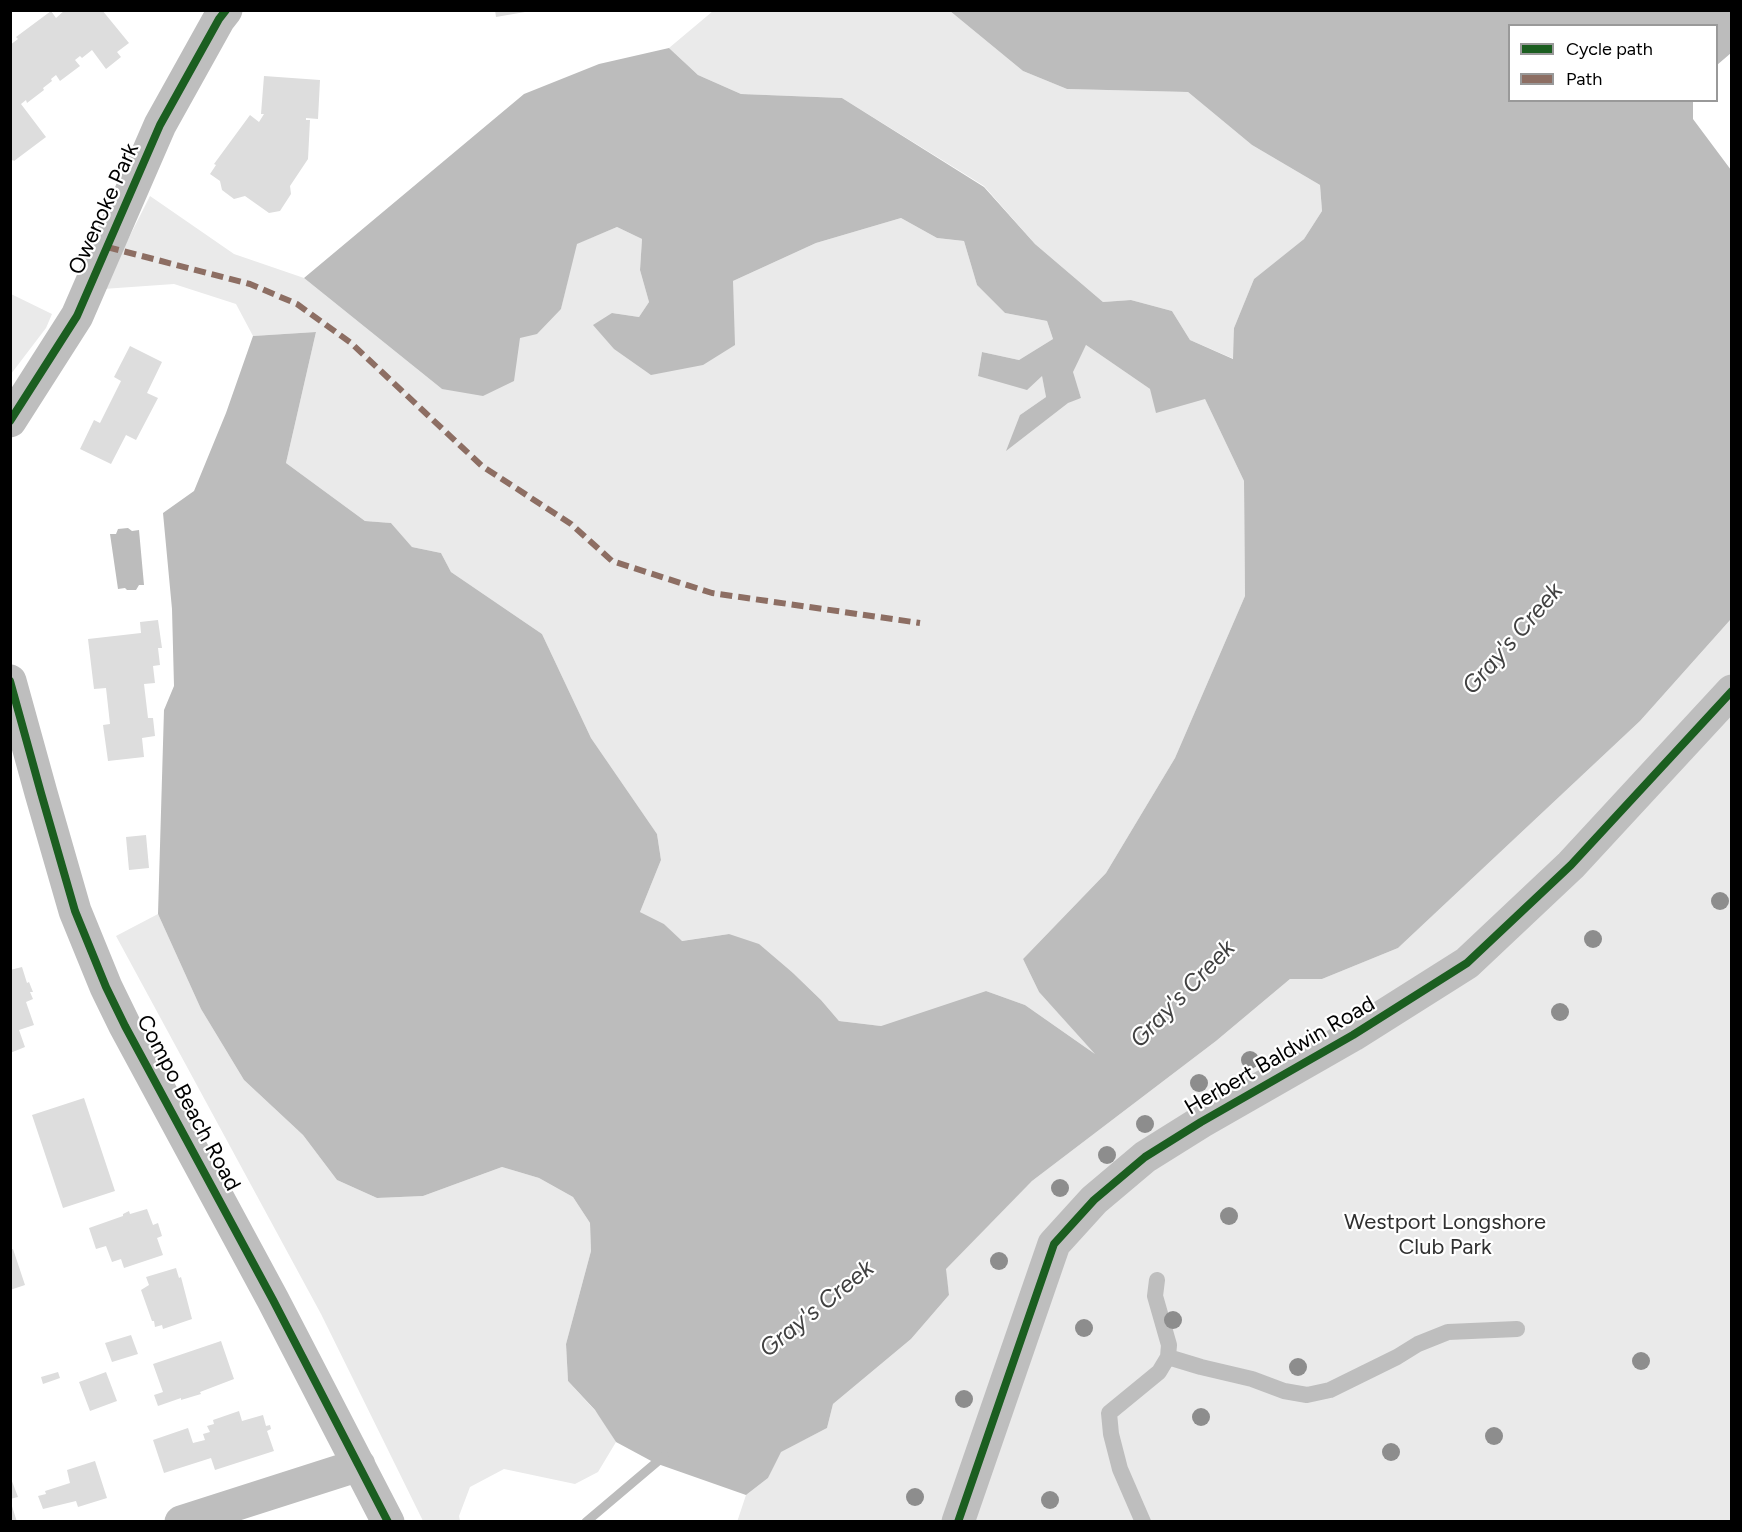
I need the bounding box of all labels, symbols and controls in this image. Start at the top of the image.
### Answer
legend [1508,24,1718,102]
text: Cycle path [1566,38,1653,60]
text: Path [1566,68,1602,90]
street label: Owenoke Park [63,139,145,279]
water label: Gray's Creek [1457,577,1569,701]
water label: Gray's Creek [1125,934,1241,1054]
street label: Herbert Baldwin Road [1180,991,1380,1121]
street label: Compo Beach Road [130,1011,246,1195]
park label: Westport Longshore Club Park [1344,1210,1546,1262]
water label: Gray's Creek [754,1254,880,1364]

